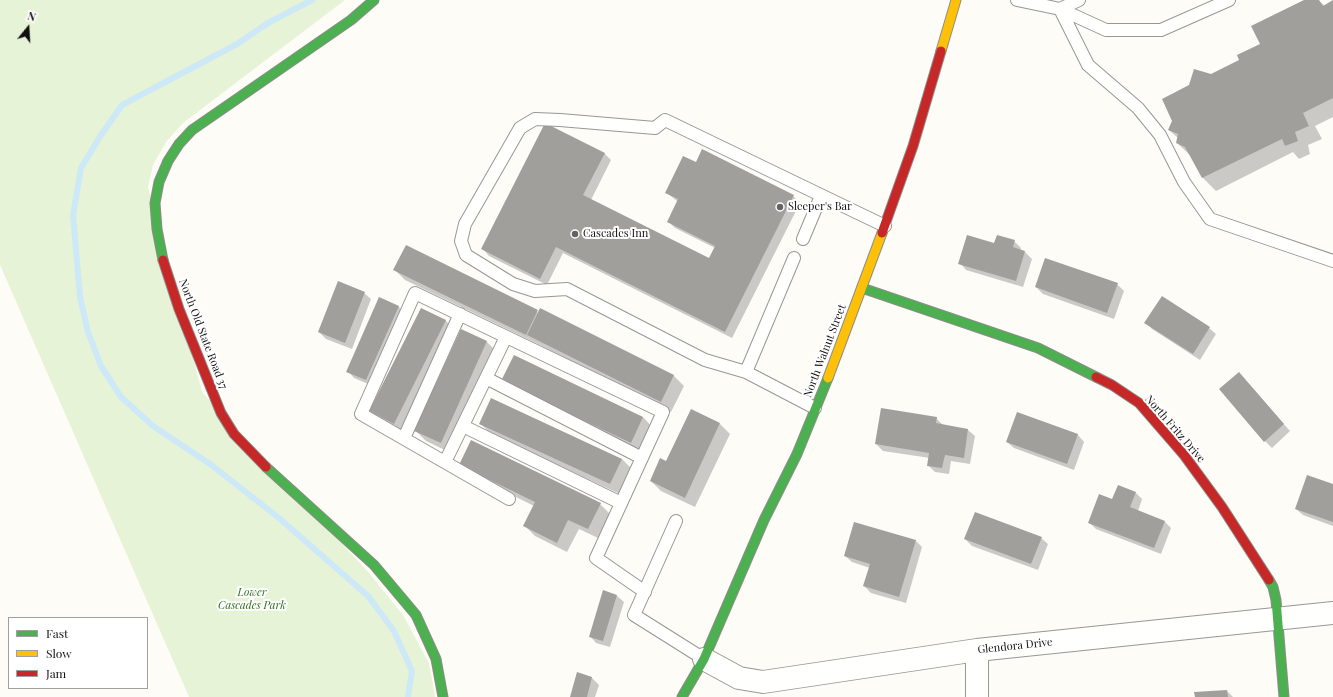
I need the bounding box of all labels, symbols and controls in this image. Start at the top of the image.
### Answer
north arrow [8,8,48,48]
text: N [26,8,38,24]
place label: Sleeper's Bar [788,200,852,214]
marker: Sleeper's Bar [775,202,785,212]
place label: Cascades Inn [583,227,648,241]
marker: Cascades Inn [570,229,580,239]
street label: North Old State Road 37 [176,277,230,391]
street label: North Walnut Street [801,303,849,399]
street label: North Fritz Drive [1142,393,1208,465]
park label: Lower Cascades Park [218,586,286,612]
legend [8,617,148,689]
text: Fast [46,625,68,641]
street label: Glendora Drive [977,636,1053,656]
text: Slow [46,645,72,661]
text: Jam [46,665,66,681]

